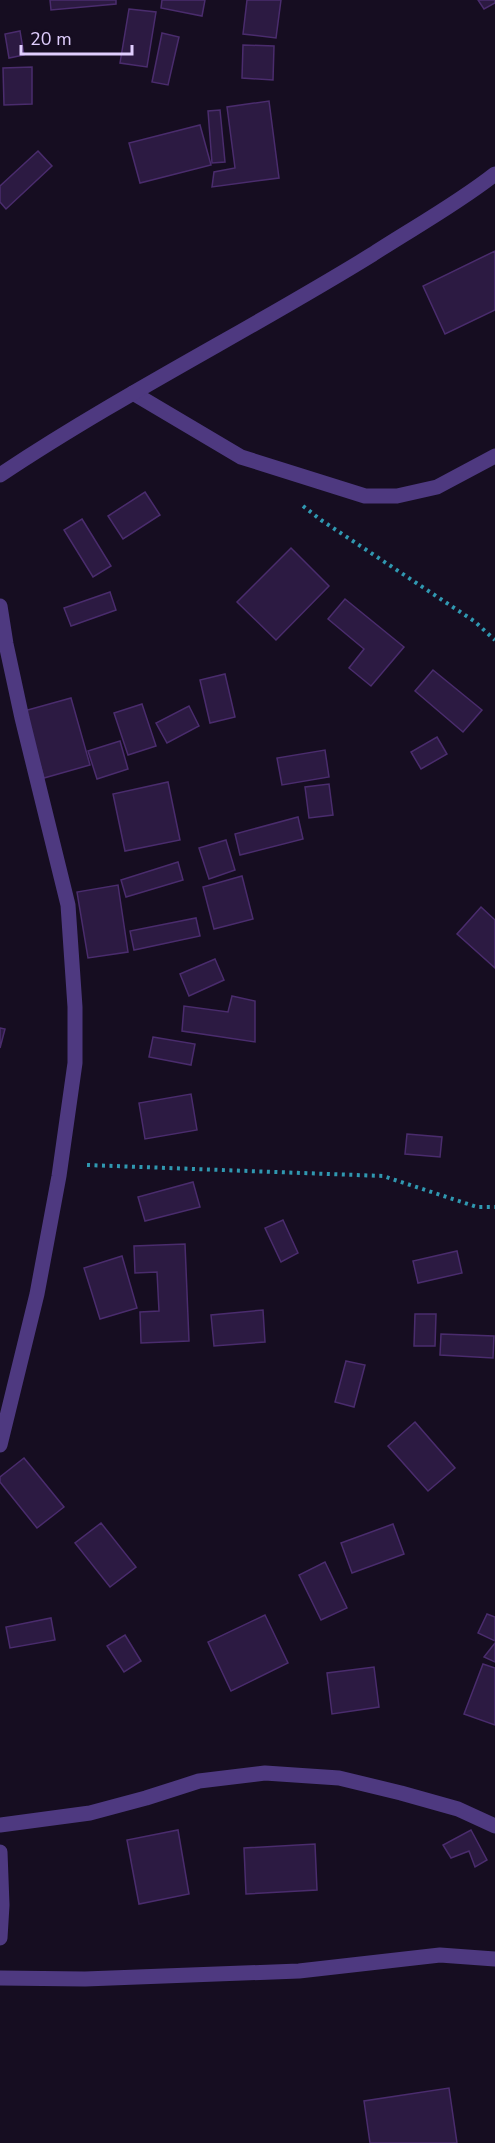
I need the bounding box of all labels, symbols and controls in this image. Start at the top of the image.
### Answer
scale bar [21,18,132,56]
text: 20 m [30,27,72,51]

